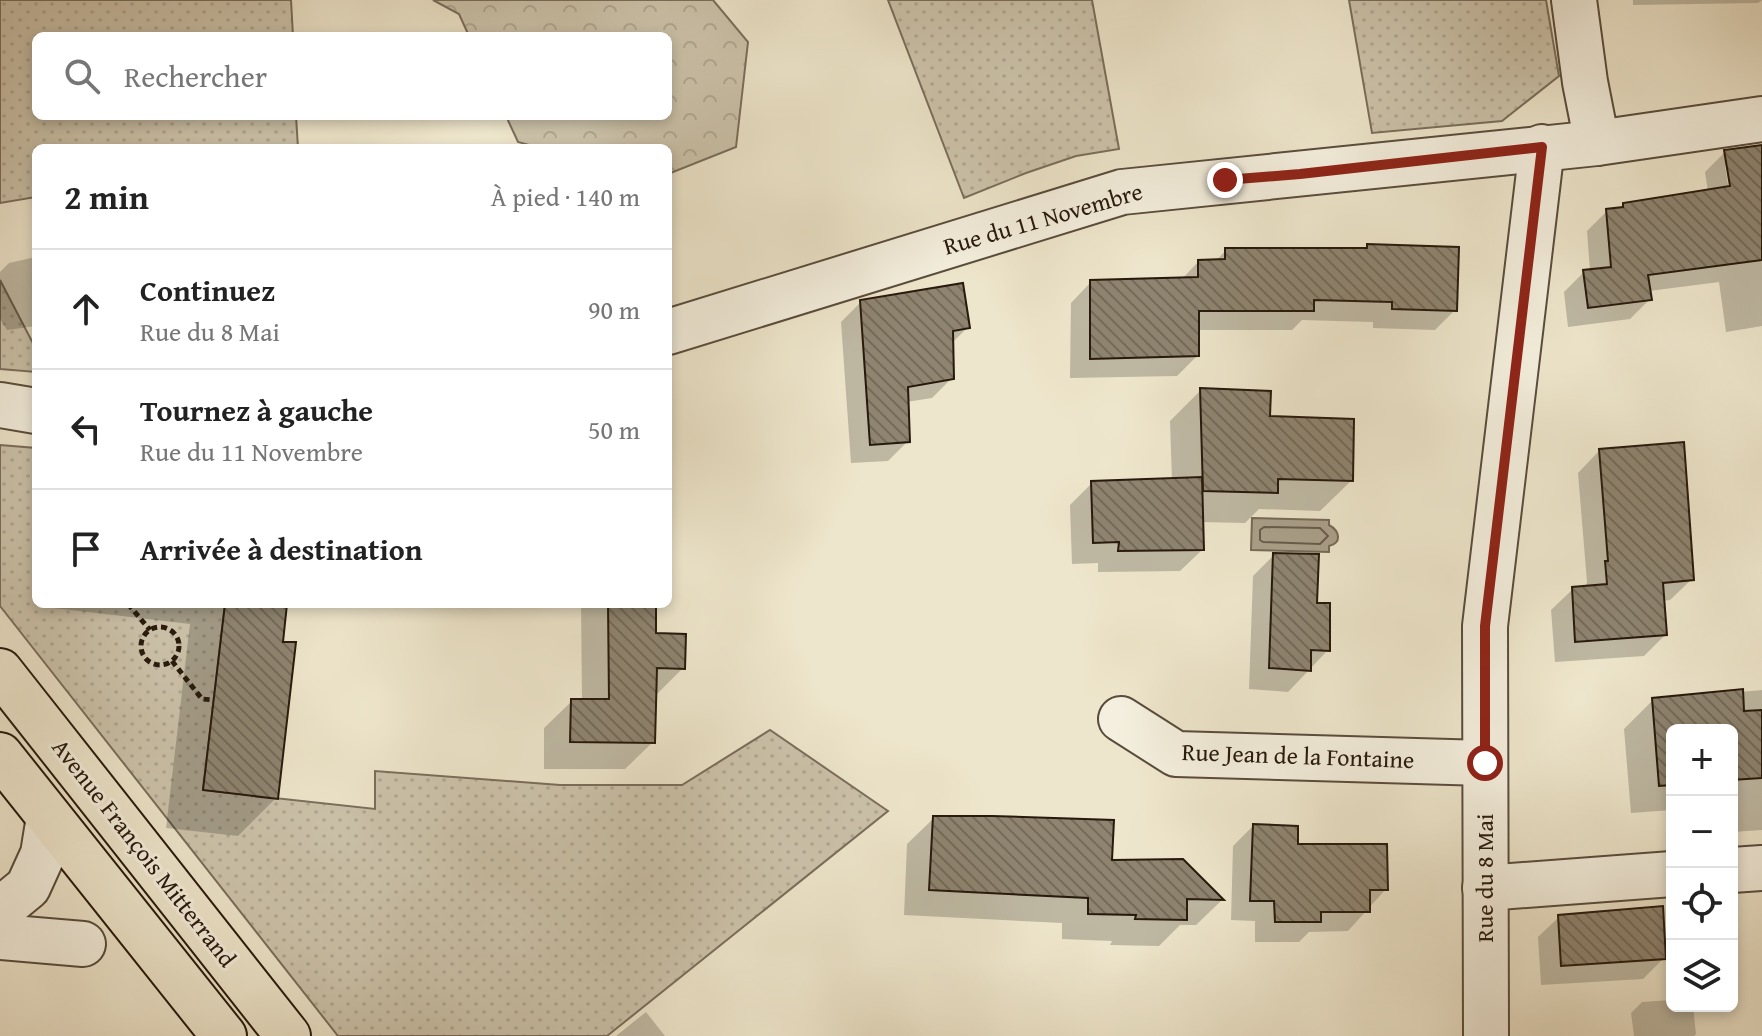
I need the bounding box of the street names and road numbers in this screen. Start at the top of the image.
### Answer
street label: Rue du 11 Novembre [939,173,1147,264]
street label: Avenue François Mitterrand [44,731,245,975]
street label: Rue Jean de la Fontaine [1181,734,1415,777]
street label: Rue du 8 Mai [1467,813,1502,943]

